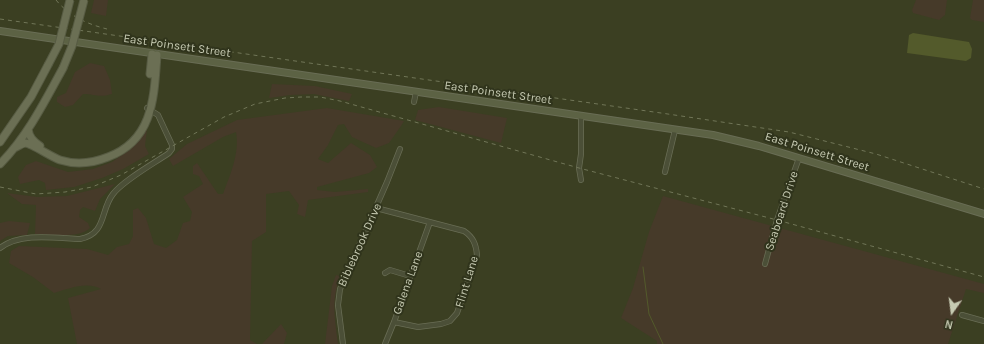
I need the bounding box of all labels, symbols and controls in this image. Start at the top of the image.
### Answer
street label: East Poinsett Street [122,31,232,61]
street label: East Poinsett Street [443,78,553,108]
street label: East Poinsett Street [763,129,871,175]
street label: Seaboard Drive [762,169,802,253]
street label: Biblebrook Drive [335,201,385,289]
street label: Galena Lane [390,249,426,317]
street label: Flint Lane [452,254,482,310]
north arrow [932,292,972,332]
text: N [944,317,954,331]

